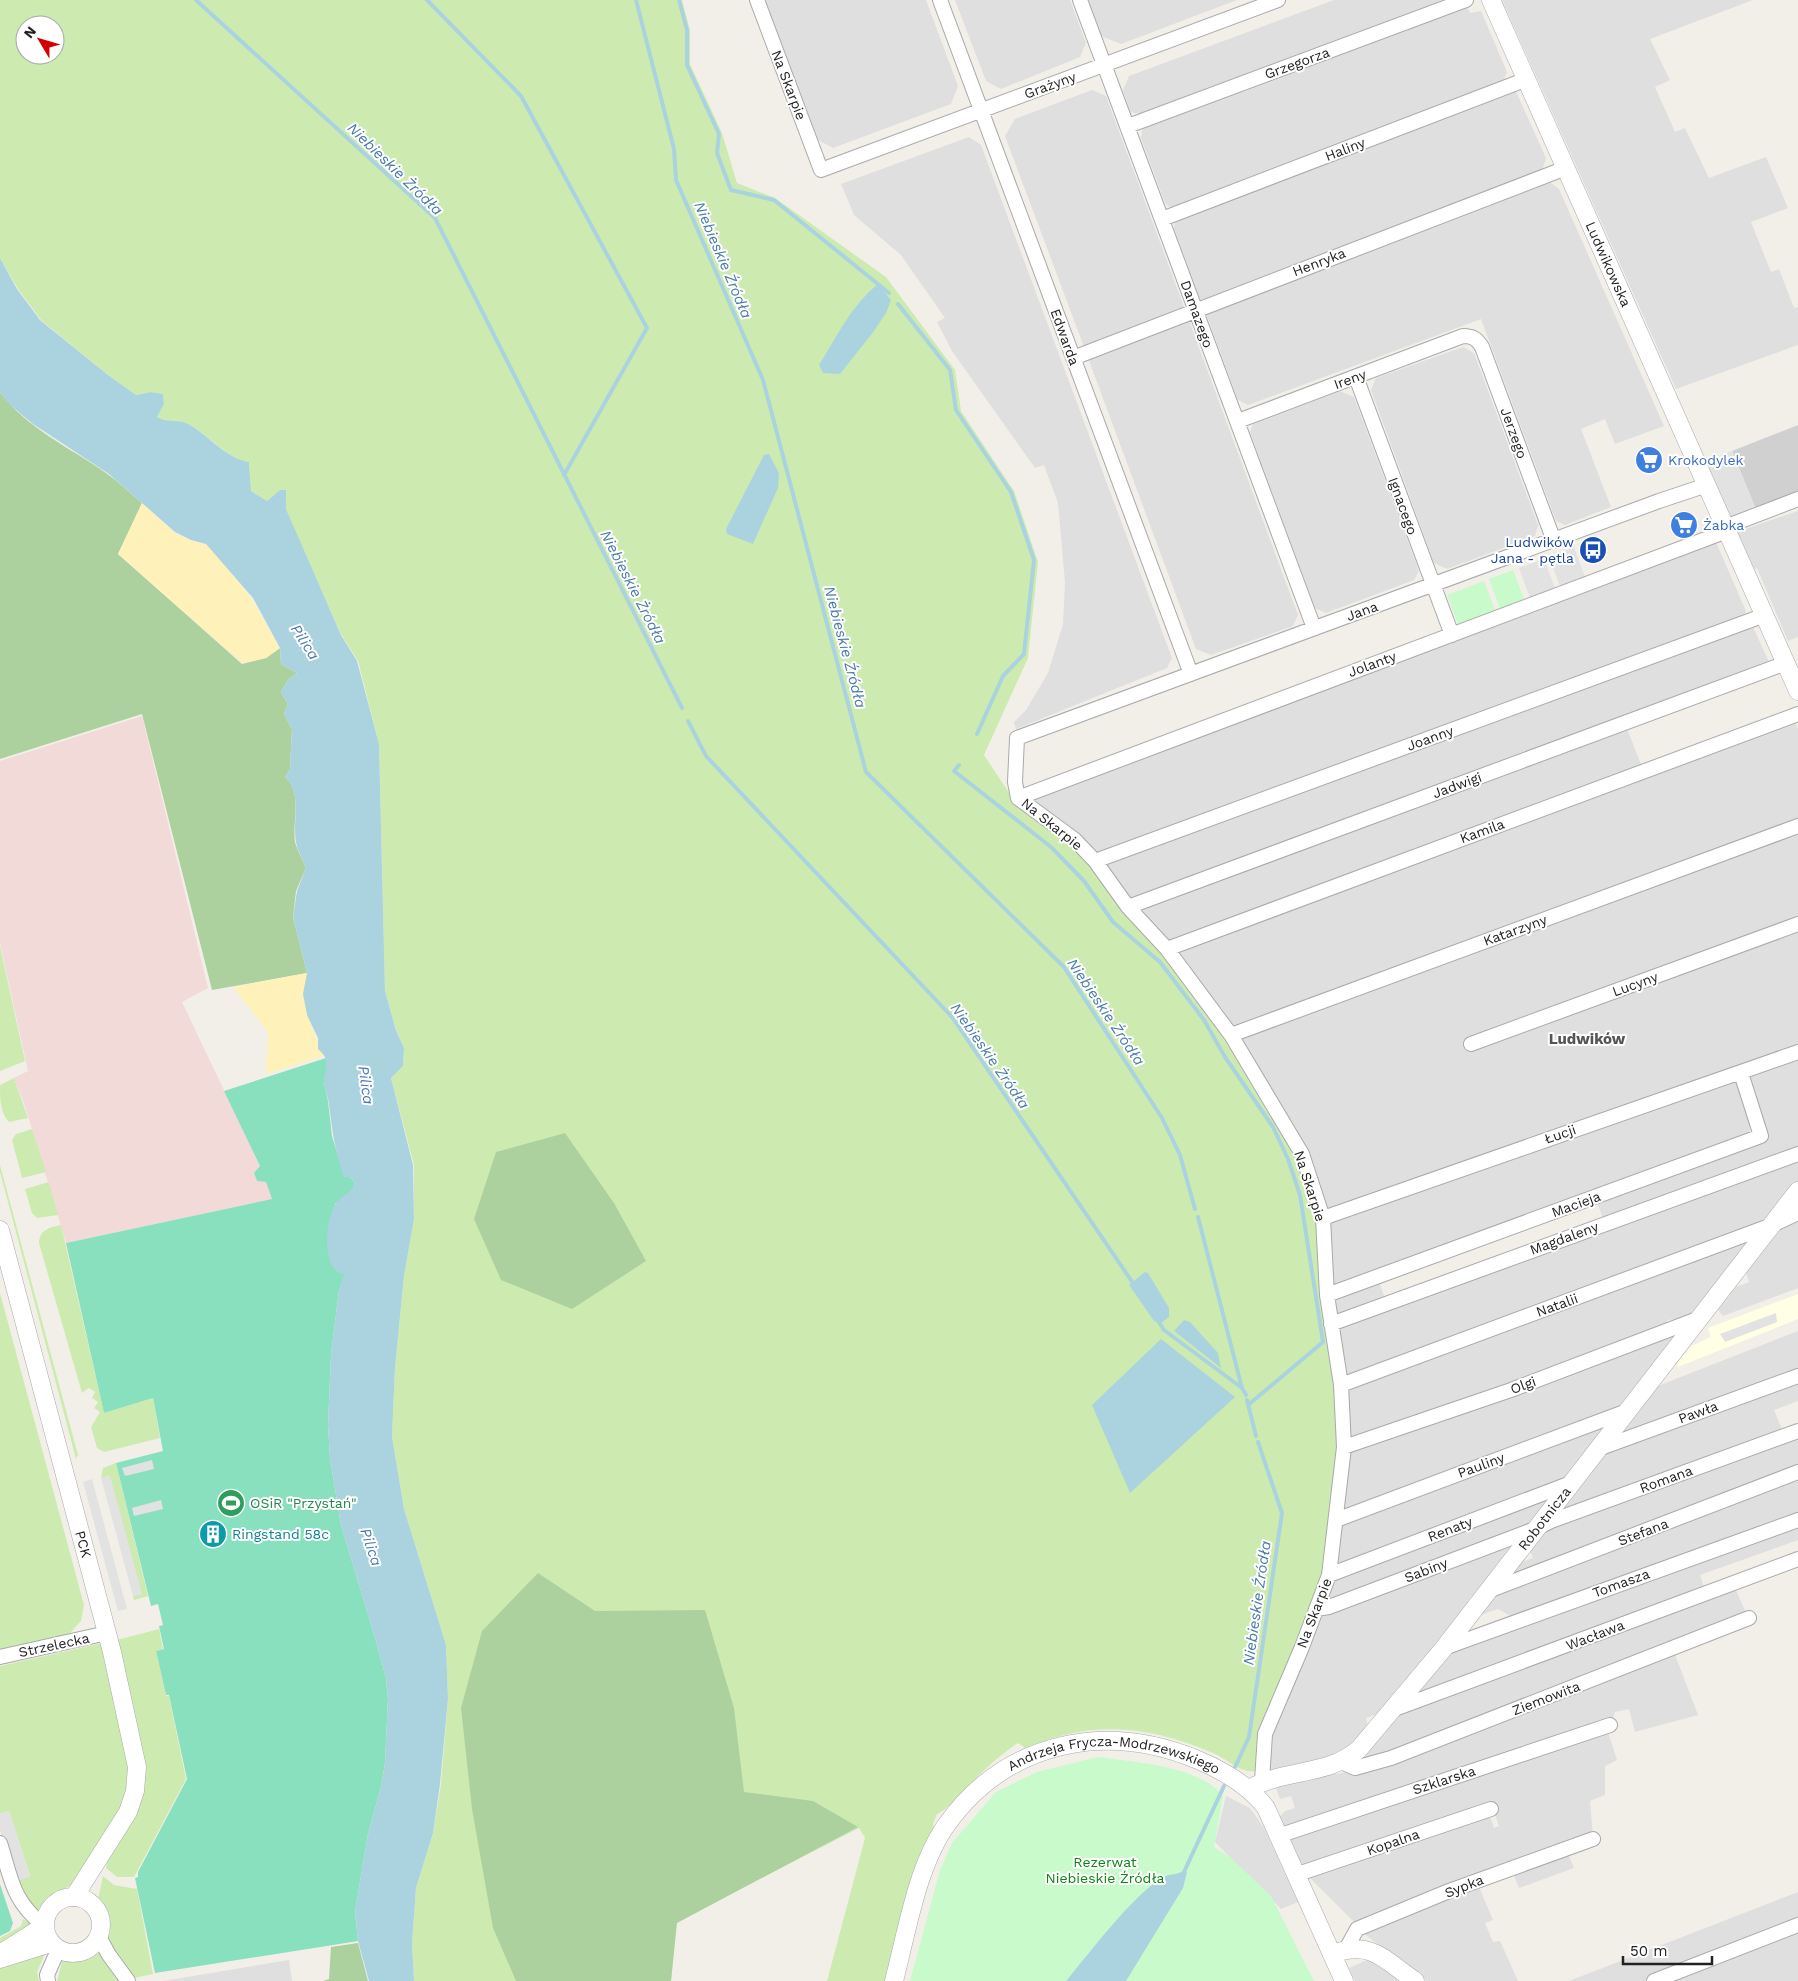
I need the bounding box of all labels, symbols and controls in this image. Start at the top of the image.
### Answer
north arrow [15,15,65,65]
text: N [20,23,39,41]
street label: Grzegorza [1262,44,1332,82]
street label: Na Skarpie [768,48,810,122]
street label: Grażyny [1022,68,1079,102]
water label: Niebieskie Żródła [344,119,446,219]
street label: Haliny [1323,134,1368,164]
water label: Niebieskie Źródła [690,199,756,321]
street label: Ludwikowska [1582,219,1634,309]
street label: Henryka [1290,245,1348,279]
street label: Damazego [1177,278,1217,350]
street label: Edwarda [1047,306,1083,368]
street label: Ireny [1332,366,1369,392]
street label: Jerzego [1497,405,1531,461]
supermarket icon: Krokodylek [1634,445,1664,475]
place label: Krokodylek [1668,452,1744,468]
street label: Ignacego [1385,475,1421,537]
supermarket icon: Żabka [1669,510,1699,540]
place label: Żabka [1703,517,1744,533]
water label: Niebieskie Żródła [597,527,669,647]
place label: Ludwików Jana - pętla [1491,534,1574,566]
bus stop icon: Ludwików Jana - pętla [1578,535,1608,565]
water label: Niebieskie Źródła [820,584,870,710]
street label: Jana [1344,598,1380,624]
water label: Pilica [287,621,323,663]
street label: Jolanty [1346,648,1399,680]
street label: Joanny [1404,722,1456,754]
street label: Jadwigi [1430,769,1484,801]
street label: Na Skarpie [1018,795,1086,853]
street label: Kamila [1458,816,1507,846]
street label: Katarzyny [1481,911,1550,949]
water label: Niebieskie Źródła [1064,955,1148,1069]
street label: Lucyny [1610,968,1661,1000]
water label: Niebieskie Żródła [947,1000,1033,1112]
district label: Ludwików [1549,1030,1626,1048]
water label: Pilica [354,1065,378,1105]
street label: Łucji [1542,1121,1578,1147]
street label: Na Skarpie [1291,1149,1329,1223]
street label: Macieja [1549,1188,1603,1220]
street label: Magdaleny [1527,1218,1601,1258]
street label: Natalii [1534,1290,1580,1320]
street label: Olgi [1508,1373,1538,1397]
street label: Pawła [1676,1397,1720,1427]
street label: Pauliny [1455,1449,1507,1481]
street label: Romana [1637,1462,1695,1496]
street label: Robotnicza [1515,1483,1574,1553]
sports icon: OSiR "Przystań" [216,1488,246,1518]
place label: OSiR "Przystań" [250,1495,357,1511]
street label: Renaty [1425,1513,1475,1545]
street label: Stefana [1616,1515,1670,1549]
building icon: Ringstand 58c [198,1519,228,1549]
place label: Ringstand 58c [232,1526,329,1542]
water label: Pilica [356,1526,386,1568]
street label: PCK [72,1529,95,1559]
water label: Niebieskie Źródła [1239,1540,1275,1666]
street label: Sabiny [1402,1554,1451,1586]
street label: Tomasza [1590,1565,1652,1601]
street label: Na Skarpie [1293,1576,1335,1650]
street label: Wacława [1564,1617,1626,1653]
street label: Strzelecka [17,1630,91,1660]
street label: Ziemowita [1510,1678,1582,1718]
text: Andrzeja Frycza-Modrzewskiego [1005,1733,1223,1777]
street label: Andrzeja Frycza-Modrzewskiego [1004,1762,1224,1782]
street label: Szklarska [1411,1762,1477,1798]
street label: Kopalna [1365,1826,1421,1858]
park label: Rezerwat Niebieskie Źródła [1045,1854,1165,1886]
street label: Sypka [1442,1871,1486,1901]
scale bar [1623,1934,1712,1966]
text: 50 m [1630,1942,1667,1960]

